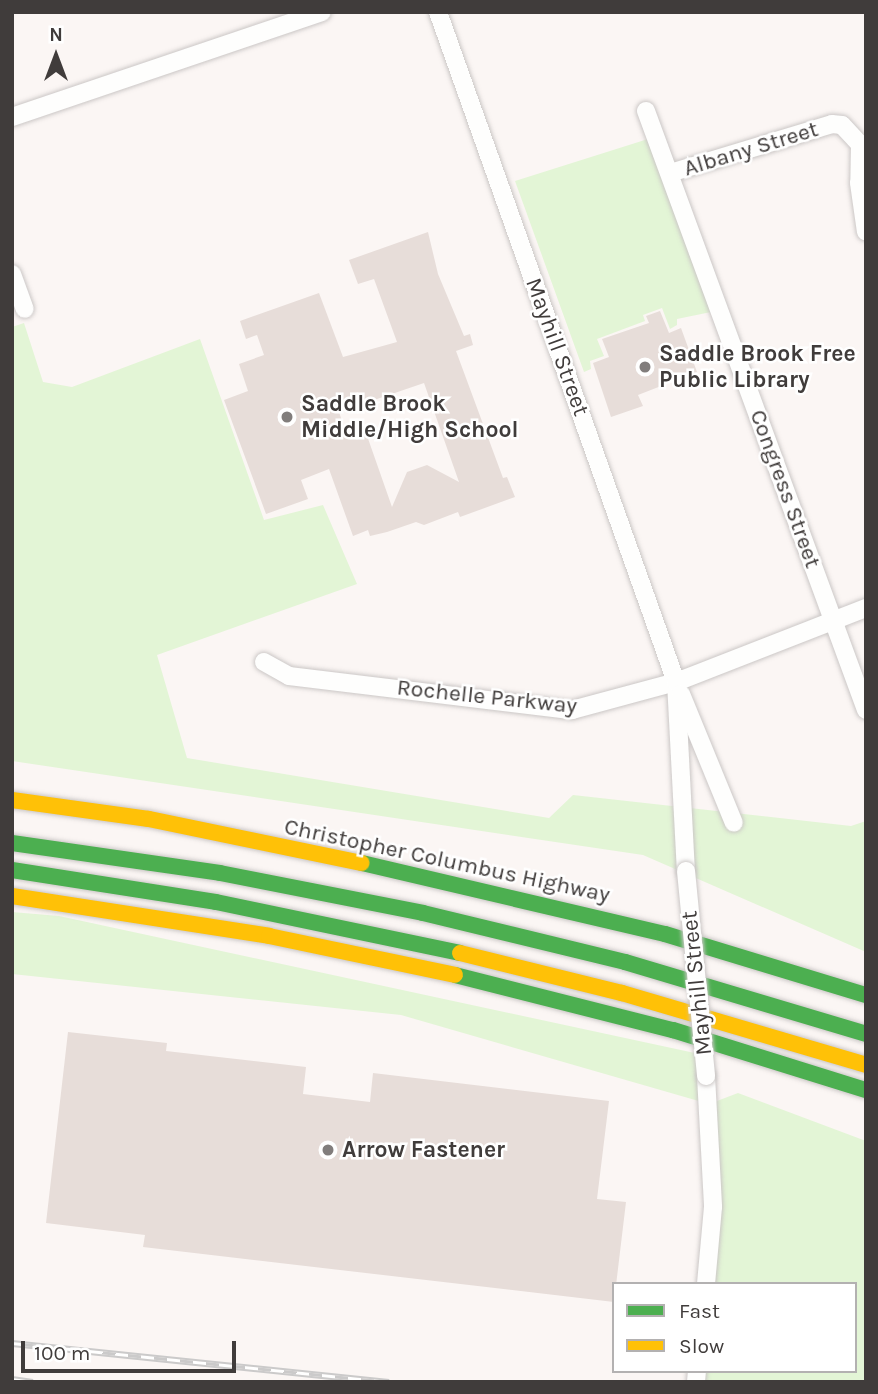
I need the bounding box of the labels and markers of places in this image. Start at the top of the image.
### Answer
place label: Saddle Brook Free Public Library [659,340,856,394]
marker: Saddle Brook Free Public Library [637,359,653,375]
place label: Saddle Brook Middle/High School [301,390,518,444]
marker: Saddle Brook Middle/High School [279,409,295,425]
place label: Arrow Fastener [342,1136,505,1164]
marker: Arrow Fastener [320,1142,336,1158]

